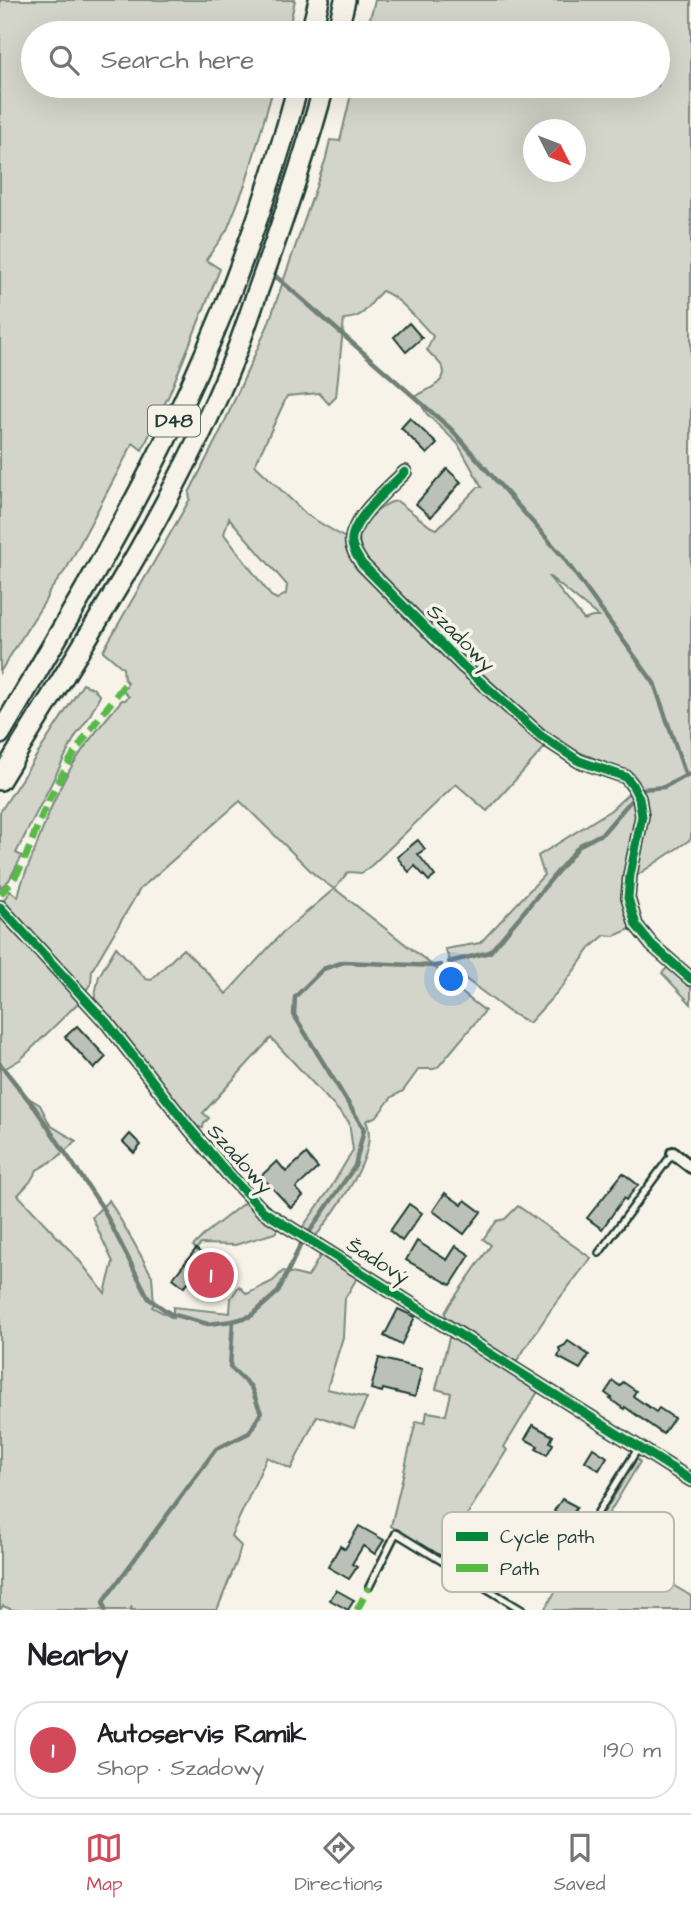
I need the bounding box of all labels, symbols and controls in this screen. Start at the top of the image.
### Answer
search box [21,21,670,98]
icon: search [45,41,83,79]
text: Search here [101,42,254,78]
north arrow [523,119,586,182]
road number: D48 [148,406,200,436]
street label: Szadowy [419,597,502,680]
your location [434,962,468,996]
street label: Szadowy [199,1117,280,1202]
street label: Šadový [340,1230,415,1294]
pin: 1 [188,1249,234,1301]
legend [442,1512,674,1592]
text: Cycle path [500,1524,595,1552]
text: Path [500,1556,539,1583]
text: Nearby [28,1635,128,1677]
text: Autoservis Ramik [97,1716,306,1752]
text: 1 [52,1734,54,1766]
text: 190 m [603,1734,661,1766]
text: Shop · Szadowy [97,1752,264,1784]
tab: Map [85,1829,123,1898]
tab: Directions [294,1829,383,1898]
tab: Saved [554,1829,605,1898]

